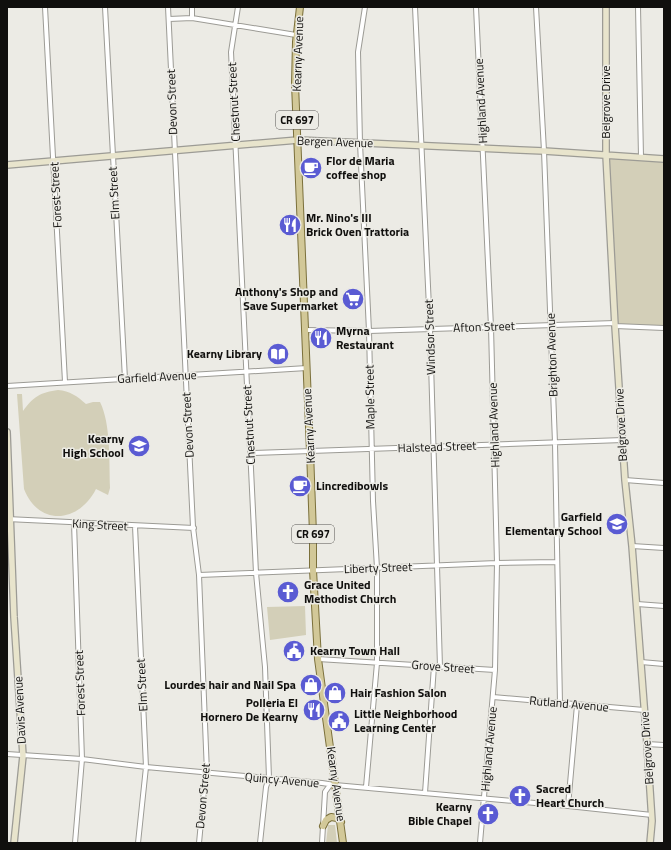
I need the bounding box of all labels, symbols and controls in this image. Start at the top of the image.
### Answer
street label: Kearny Avenue [287,16,308,92]
street label: Highland Avenue [469,58,492,144]
street label: Chestnut Street [222,61,245,142]
street label: Belgrove Drive [596,65,615,139]
street label: Devon Street [161,68,182,135]
road number: CR 697 [276,111,318,129]
street label: Bergen Avenue [297,131,374,152]
place label: Flor de Maria coffee shop [326,151,395,184]
cafe icon: Flor de Maria coffee shop [298,155,324,181]
street label: Forest Street [44,161,67,228]
street label: Elm Street [103,165,124,220]
place label: Mr. Nino's III Brick Oven Trattoria [306,208,409,241]
restaurant icon: Mr. Nino's III Brick Oven Trattoria [277,212,303,238]
place label: Anthony's Shop and Save Supermarket [235,282,339,315]
supermarket icon: Anthony's Shop and Save Supermarket [340,286,366,312]
street label: Windsor Street [419,298,440,375]
street label: Brighton Avenue [541,313,562,397]
street label: Afton Street [453,316,516,337]
place label: Myrna Restaurant [336,321,394,354]
restaurant icon: Myrna Restaurant [308,325,334,351]
library icon: Kearny Library [265,341,291,367]
place label: Kearny Library [187,344,262,363]
street label: Maple Street [359,364,380,430]
street label: Garfield Avenue [117,365,197,388]
street label: Highland Avenue [483,382,504,468]
street label: Chestnut Street [237,384,260,465]
street label: Kearny Avenue [297,388,320,464]
street label: Belgrove Drive [609,388,632,462]
street label: Devon Street [176,391,199,458]
place label: Kearny High School [63,429,124,462]
school or university icon: Kearny High School [126,433,152,459]
street label: Halstead Street [397,436,477,457]
cafe icon: Lincredibowls [287,473,313,499]
place label: Lincredibowls [316,476,388,495]
place label: Garfield Elementary School [505,507,602,540]
school or university icon: Garfield Elementary School [604,511,630,537]
street label: King Street [72,514,129,535]
road number: CR 697 [292,525,334,543]
street label: Liberty Street [343,557,413,578]
place label: Grace United Methodist Church [304,575,396,608]
church icon: Grace United Methodist Church [275,579,301,605]
public building icon: Kearny Town Hall [281,638,307,664]
place label: Kearny Town Hall [310,641,400,660]
street label: Forest Street [69,649,90,716]
street label: Grove Street [411,655,476,678]
street label: Elm Street [131,657,152,712]
shop icon: Lourdes hair and Nail Spa [298,672,324,698]
place label: Lourdes hair and Nail Spa [164,675,296,694]
street label: Davis Avenue [8,676,31,744]
shop icon: Hair Fashion Salon [322,680,348,706]
place label: Hair Fashion Salon [350,683,447,702]
street label: Rutland Avenue [529,691,610,716]
place label: Polleria El Hornero De Kearny [200,693,298,726]
restaurant icon: Polleria El Hornero De Kearny [301,697,327,723]
place label: Little Neighborhood Learning Center [354,704,457,737]
street label: Highland Avenue [475,706,502,792]
public building icon: Little Neighborhood Learning Center [326,708,352,734]
street label: Belgrove Drive [634,711,659,785]
street label: Kearny Avenue [322,745,351,822]
street label: Devon Street [190,762,215,830]
street label: Quincy Avenue [244,767,320,792]
place label: Sacred Heart Church [536,779,604,812]
church icon: Sacred Heart Church [507,783,533,809]
place label: Kearny Bible Chapel [408,797,472,830]
church icon: Kearny Bible Chapel [475,801,501,827]

